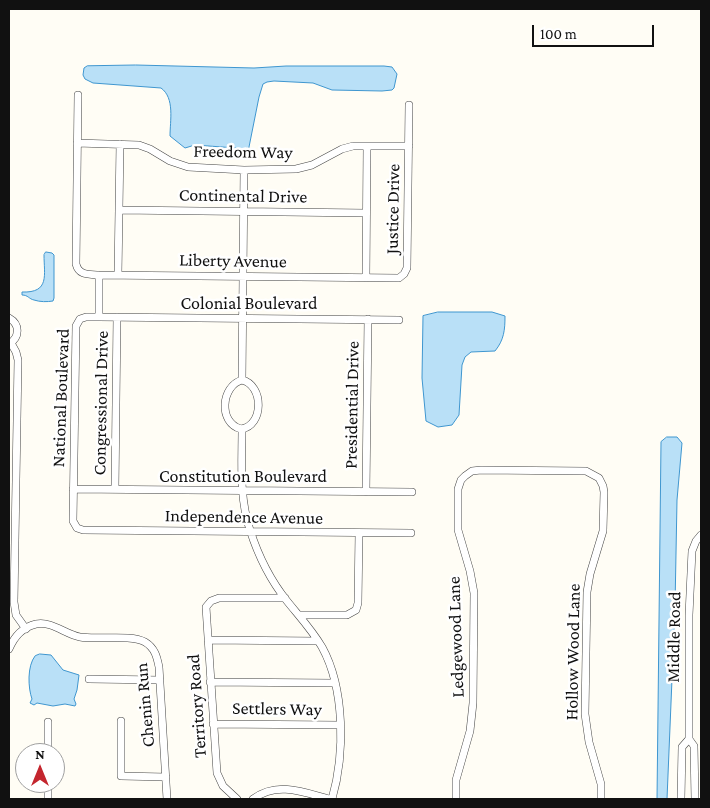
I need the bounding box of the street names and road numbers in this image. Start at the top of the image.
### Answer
street label: Freedom Way [193,140,293,164]
street label: Justice Drive [381,164,405,254]
street label: Continental Drive [179,184,307,208]
street label: Liberty Avenue [179,249,287,273]
street label: Colonial Boulevard [181,292,317,314]
street label: National Boulevard [48,328,74,468]
street label: Congressional Drive [89,330,113,476]
street label: Presidential Drive [340,341,364,469]
street label: Constitution Boulevard [159,465,327,487]
street label: Independence Avenue [165,505,323,529]
street label: Ledgewood Lane [443,576,469,698]
street label: Hollow Wood Lane [561,583,585,721]
street label: Middle Road [662,591,686,683]
street label: Territory Road [183,653,211,759]
street label: Chenin Run [131,662,159,748]
street label: Settlers Way [232,697,322,721]

